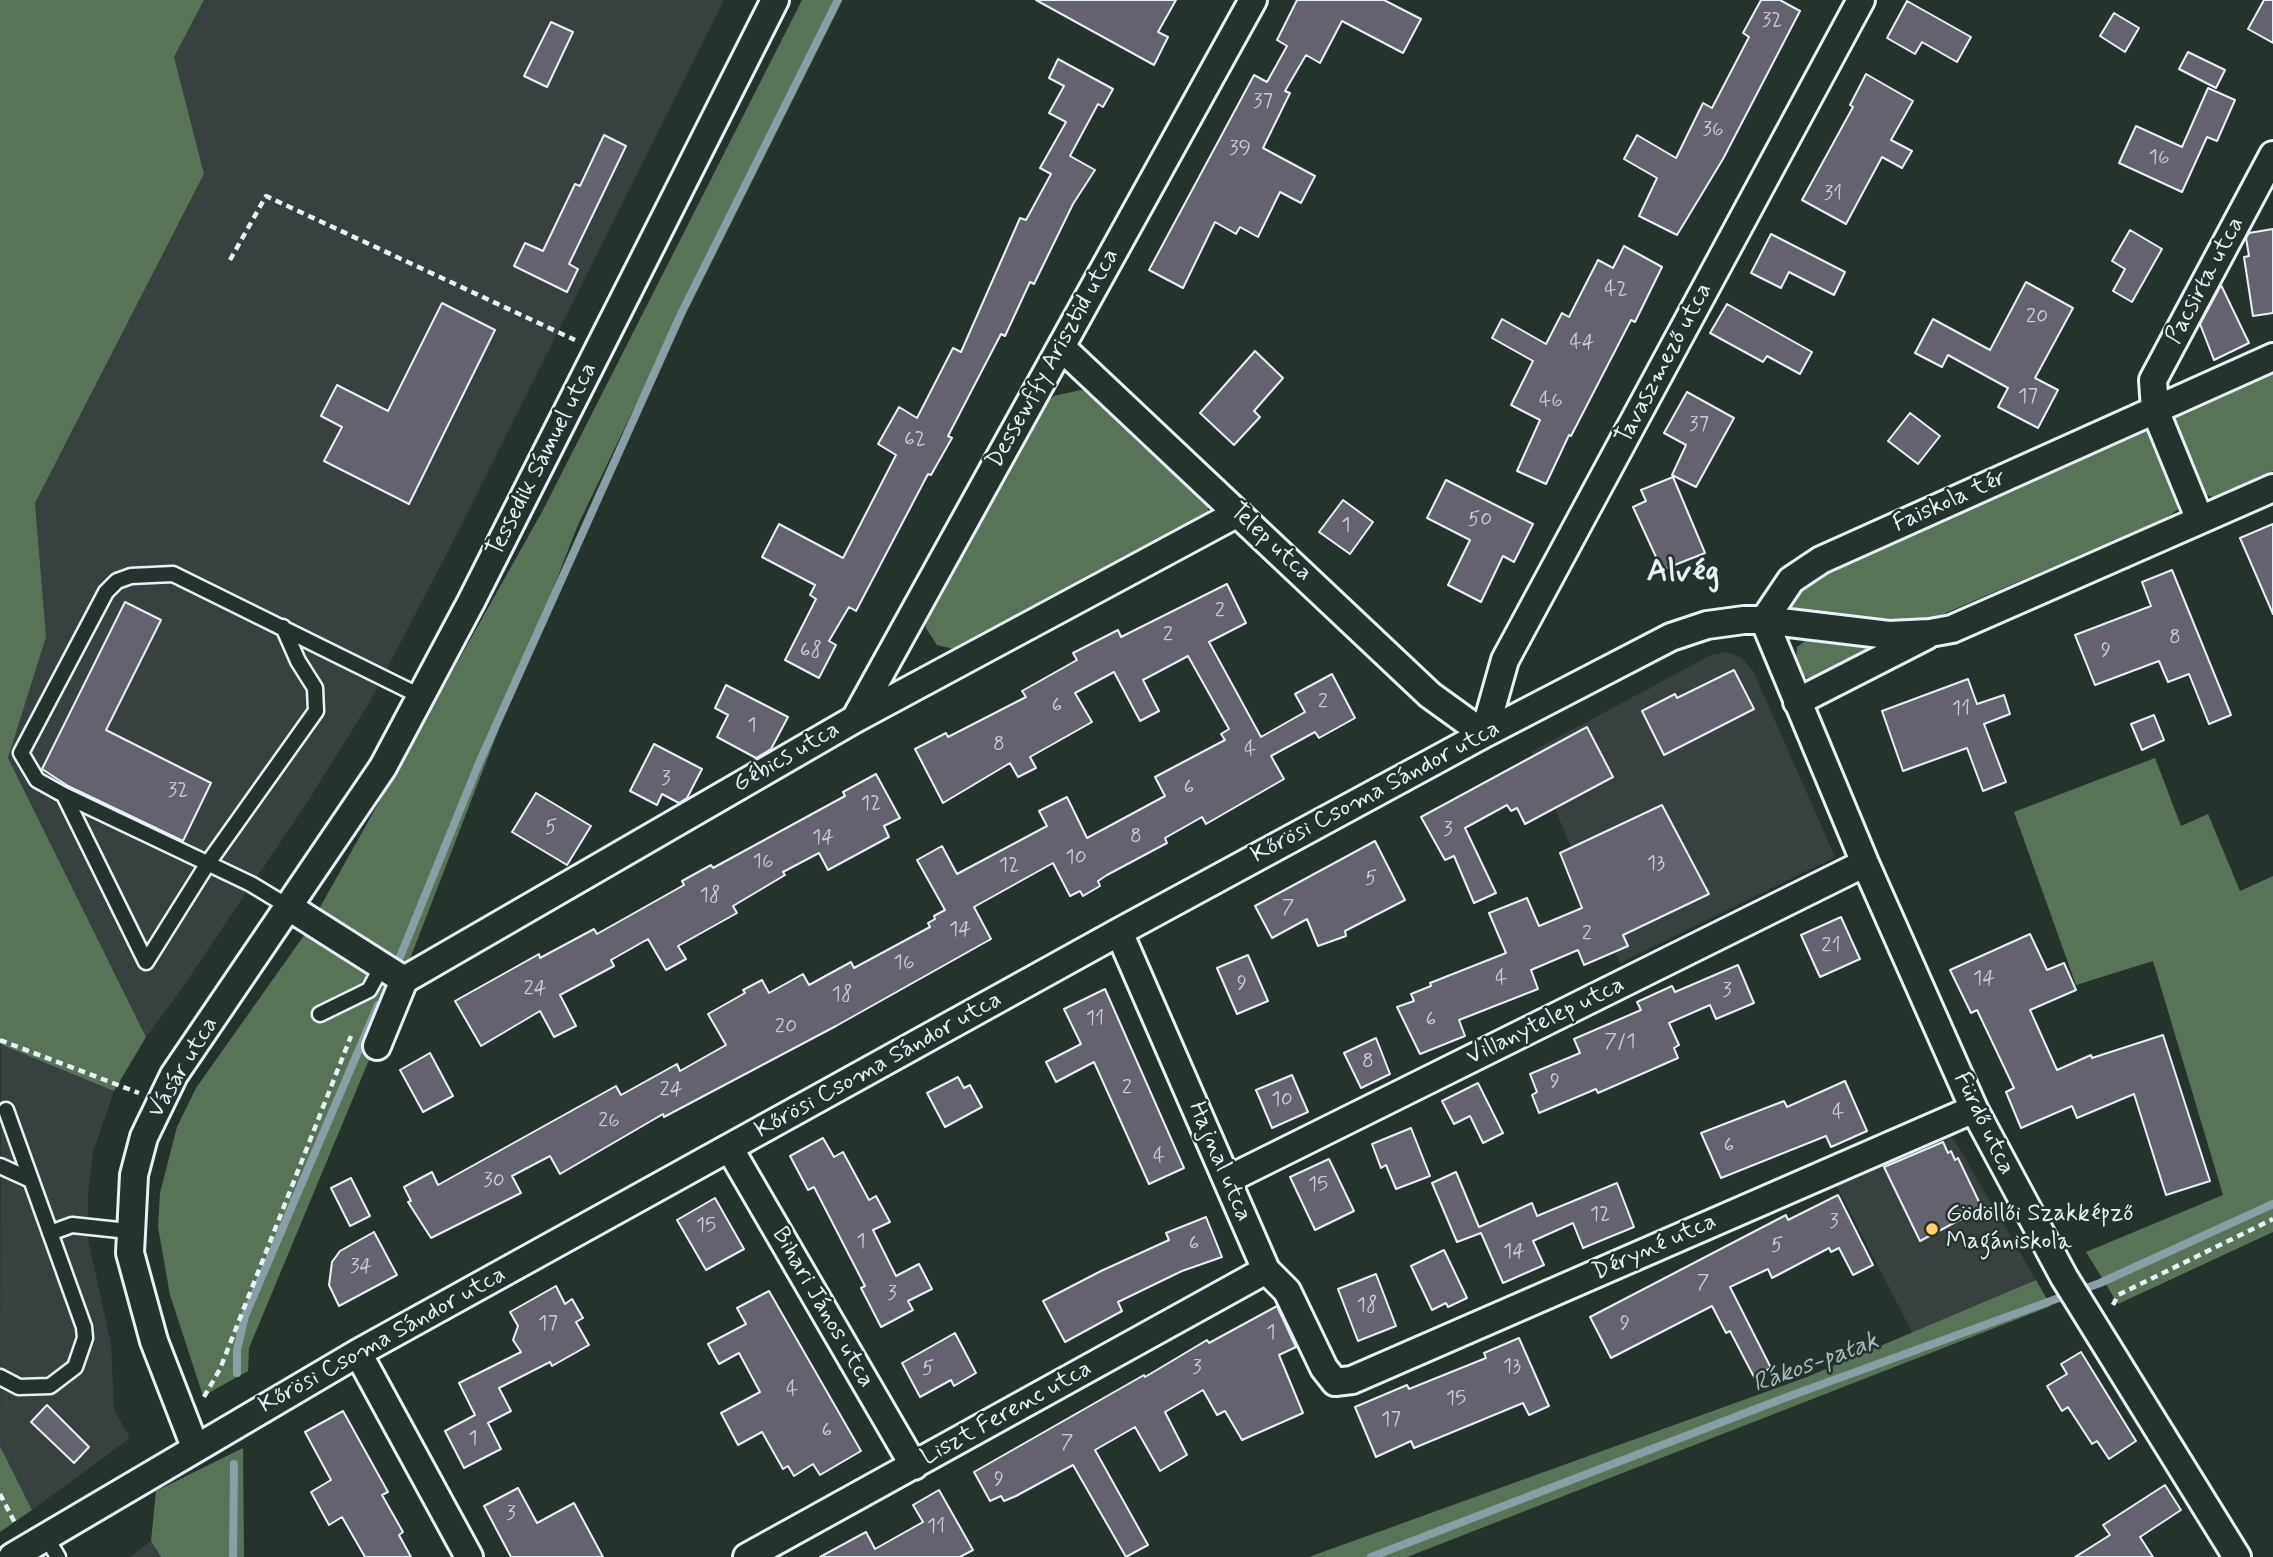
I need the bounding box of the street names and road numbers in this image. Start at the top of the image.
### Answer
street label: Pacsirta utca [2161,213,2251,349]
street label: Dessewffy Arisztid utca [982,244,1126,474]
street label: Tavaszmező utca [1610,279,1720,449]
street label: Tessedik Sámuel utca [482,358,604,562]
street label: Faiskola tér [1889,464,2011,540]
street label: Telep utca [1223,498,1317,588]
street label: Kőrösi Csoma Sándor utca [1247,715,1505,871]
street label: Gébics utca [729,716,845,800]
street label: Villanytelep utca [1462,971,1630,1073]
street label: Kőrösi Csoma Sándor utca [751,986,1007,1146]
street label: Vásár utca [143,1012,225,1124]
street label: Fürdő utca [1946,1068,2020,1180]
street label: Hajnal utca [1181,1098,1257,1226]
street label: Déryné utca [1589,1208,1721,1288]
street label: Bihari János utca [764,1223,880,1393]
street label: Kőrösi Csoma Sándor utca [255,1261,511,1421]
street label: Liszt Ferenc utca [917,1355,1097,1473]

